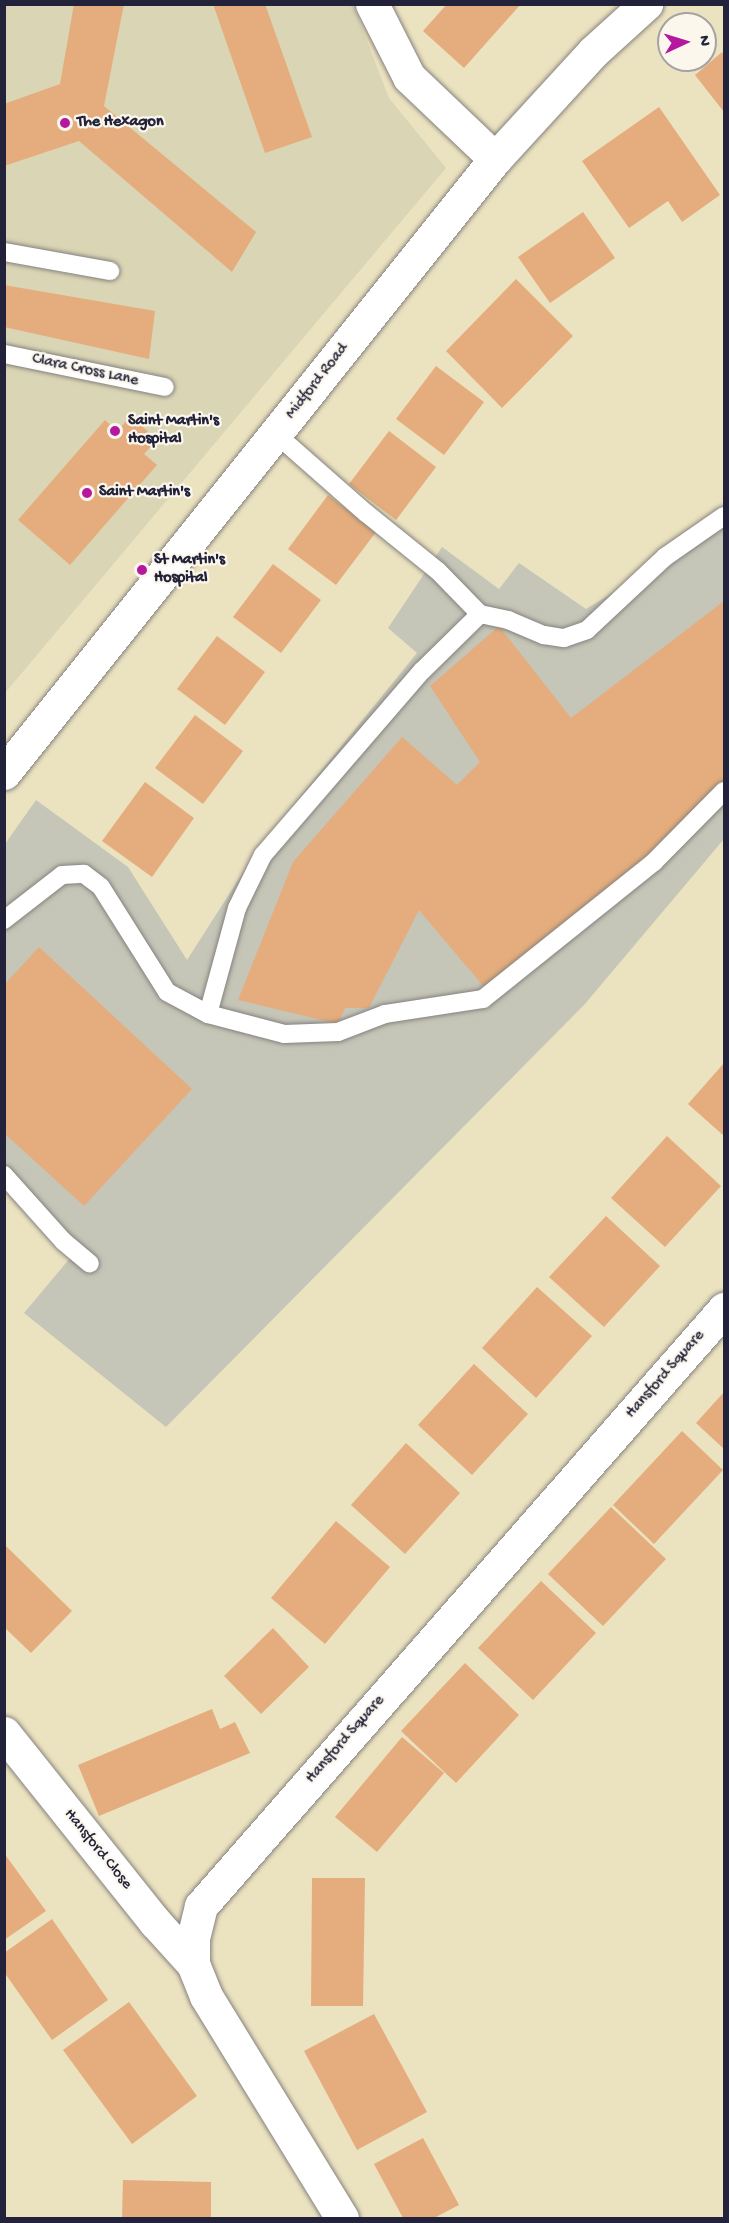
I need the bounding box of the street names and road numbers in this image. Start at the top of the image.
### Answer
street label: Midford Road [282,340,354,424]
street label: Clara Cross Lane [30,350,140,392]
street label: Hansford Square [622,1327,710,1423]
street label: Hansford Square [302,1692,390,1788]
street label: Hansford Close [59,1806,135,1894]

